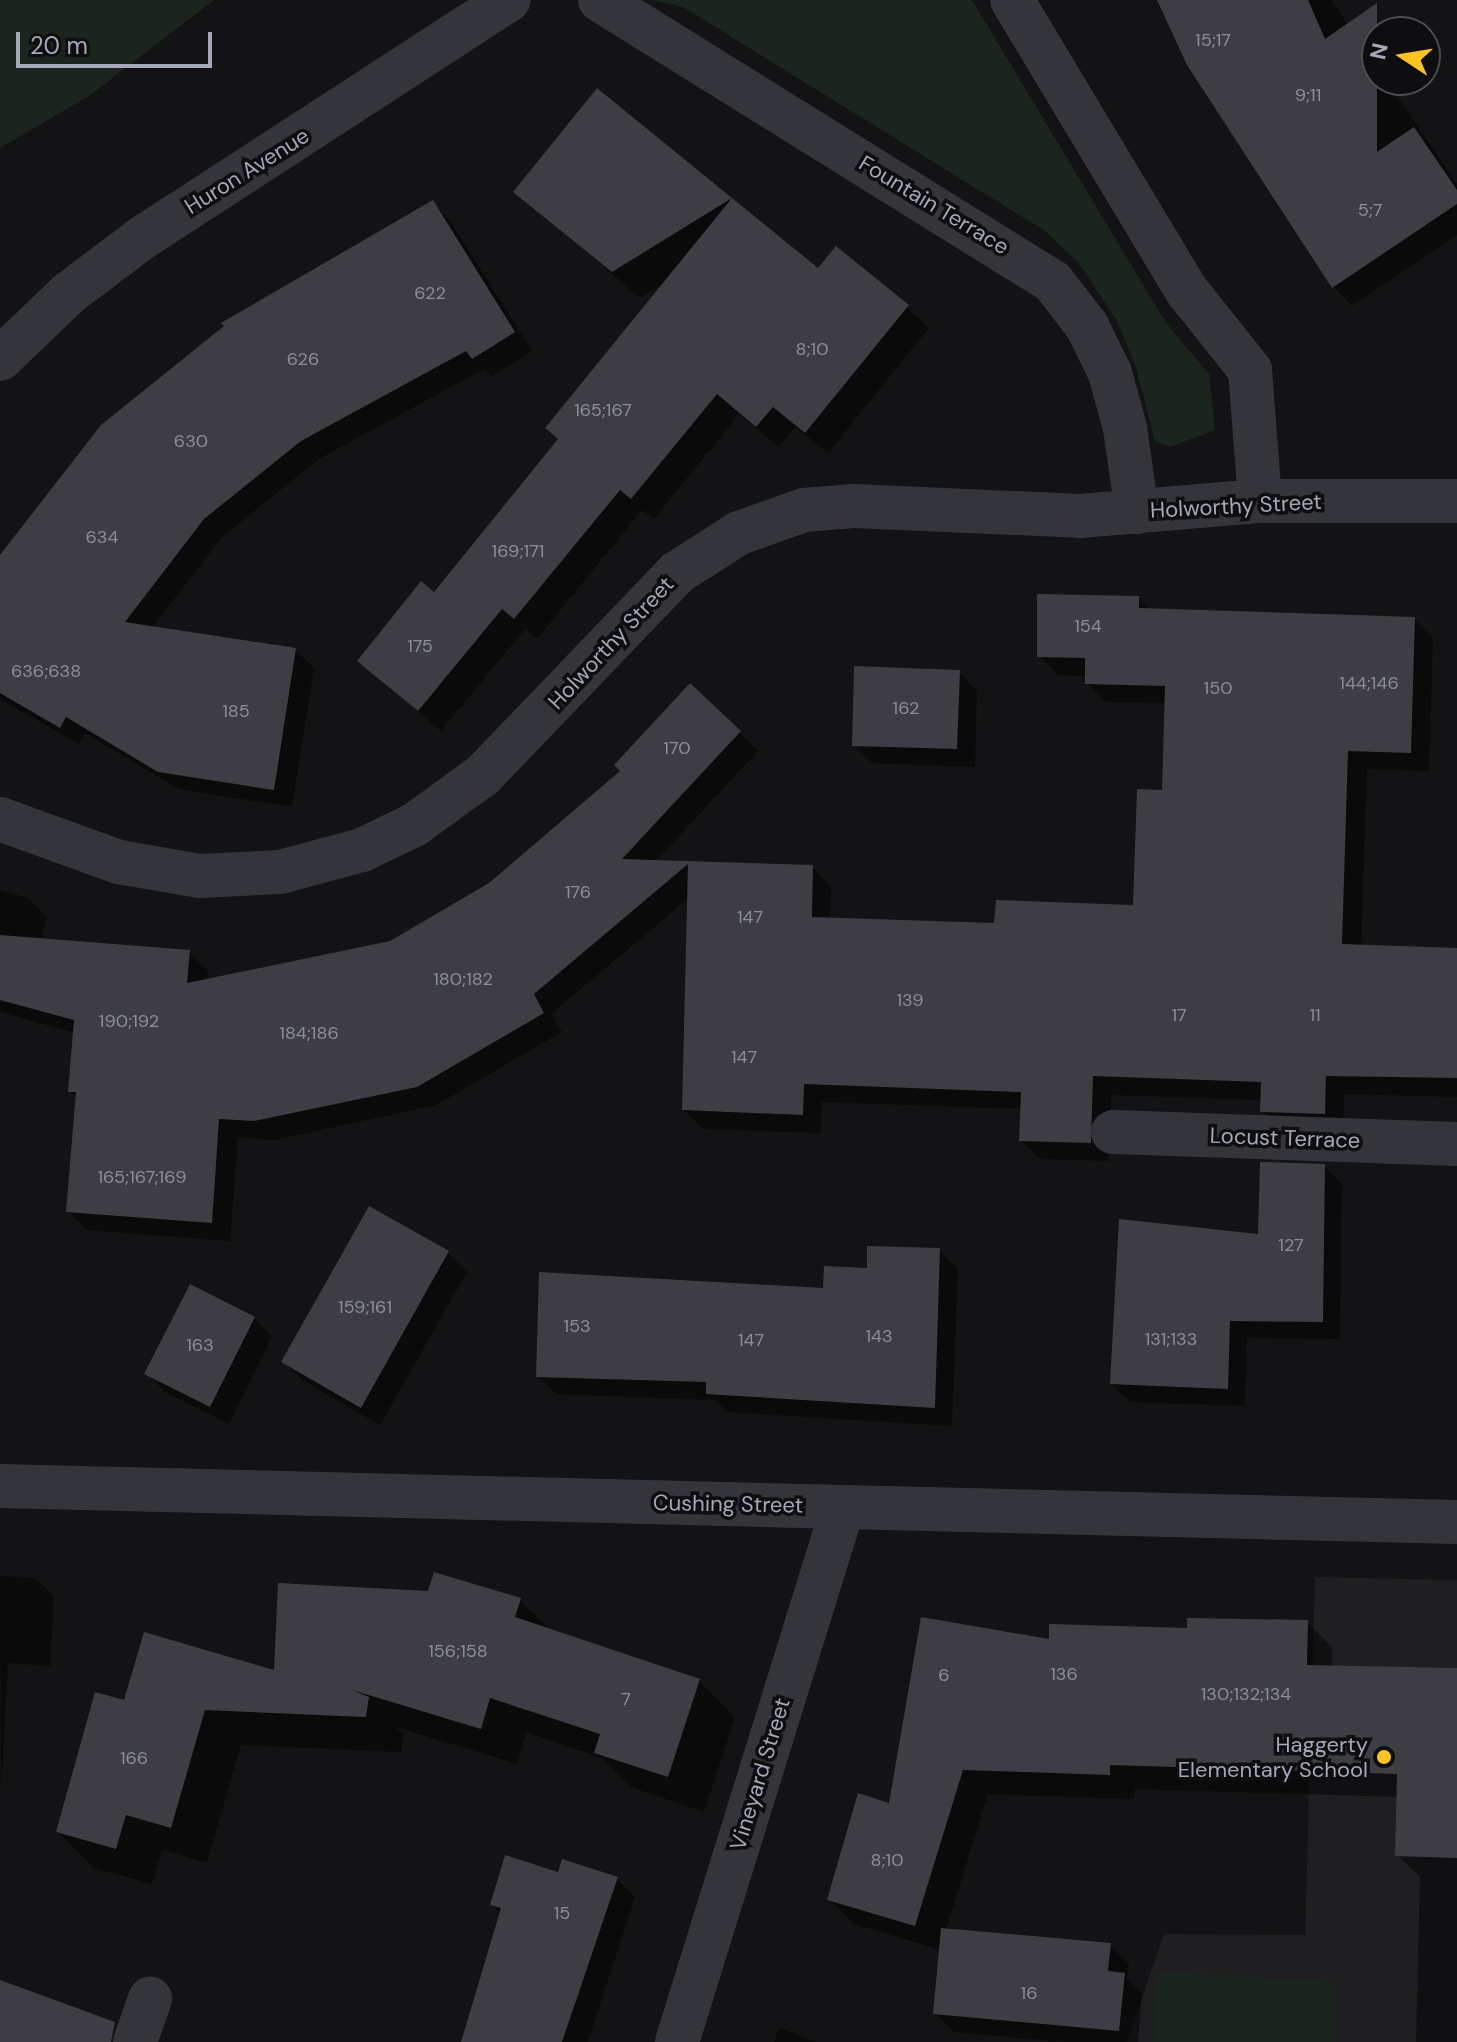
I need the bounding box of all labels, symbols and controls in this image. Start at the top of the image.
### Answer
scale bar [20,16,216,66]
north arrow [1361,16,1441,96]
house number: 15;17 [1195,29,1231,51]
text: 20 m [30,30,88,61]
text: N [1363,40,1395,62]
house number: 9;11 [1295,84,1321,106]
street label: Huron Avenue [180,122,314,220]
street label: Fountain Terrace [854,150,1014,260]
house number: 5;7 [1358,199,1382,221]
house number: 622 [414,282,446,304]
house number: 8;10 [796,338,828,360]
house number: 626 [287,348,319,370]
house number: 165;167 [574,399,632,421]
house number: 630 [174,430,208,452]
street label: Holworthy Street [1149,488,1323,524]
house number: 634 [86,526,118,548]
house number: 169;171 [492,540,544,562]
street label: Holworthy Street [543,571,679,715]
house number: 154 [1074,615,1102,637]
house number: 175 [407,635,433,657]
house number: 636;638 [11,660,81,682]
house number: 144;146 [1339,672,1399,694]
house number: 150 [1204,677,1232,699]
house number: 162 [893,697,919,719]
house number: 185 [222,700,250,722]
house number: 170 [663,737,691,759]
house number: 176 [565,881,591,903]
house number: 147 [737,906,763,928]
house number: 180;182 [433,968,493,990]
house number: 139 [896,989,924,1011]
house number: 17 [1171,1004,1187,1026]
house number: 11 [1309,1004,1321,1026]
house number: 190;192 [99,1010,159,1032]
house number: 184;186 [279,1022,339,1044]
house number: 147 [731,1046,757,1068]
street label: Locust Terrace [1209,1122,1361,1154]
house number: 165;167;169 [98,1166,186,1188]
house number: 127 [1278,1234,1304,1256]
house number: 159;161 [338,1296,392,1318]
house number: 153 [563,1315,591,1337]
house number: 143 [865,1325,893,1347]
house number: 131;133 [1145,1328,1197,1350]
house number: 147 [738,1329,764,1351]
house number: 163 [186,1334,214,1356]
street label: Cushing Street [653,1489,803,1519]
house number: 156;158 [428,1640,488,1662]
house number: 136 [1050,1663,1078,1685]
house number: 6 [938,1664,950,1686]
house number: 130;132;134 [1201,1683,1291,1705]
house number: 7 [621,1688,631,1710]
street label: Vineyard Street [724,1695,796,1853]
place label: Haggerty Elementary School [1178,1731,1368,1782]
house number: 166 [120,1747,148,1769]
marker: Haggerty Elementary School [1375,1748,1393,1766]
house number: 8;10 [871,1849,903,1871]
house number: 15 [554,1902,570,1924]
house number: 16 [1021,1982,1037,2004]

